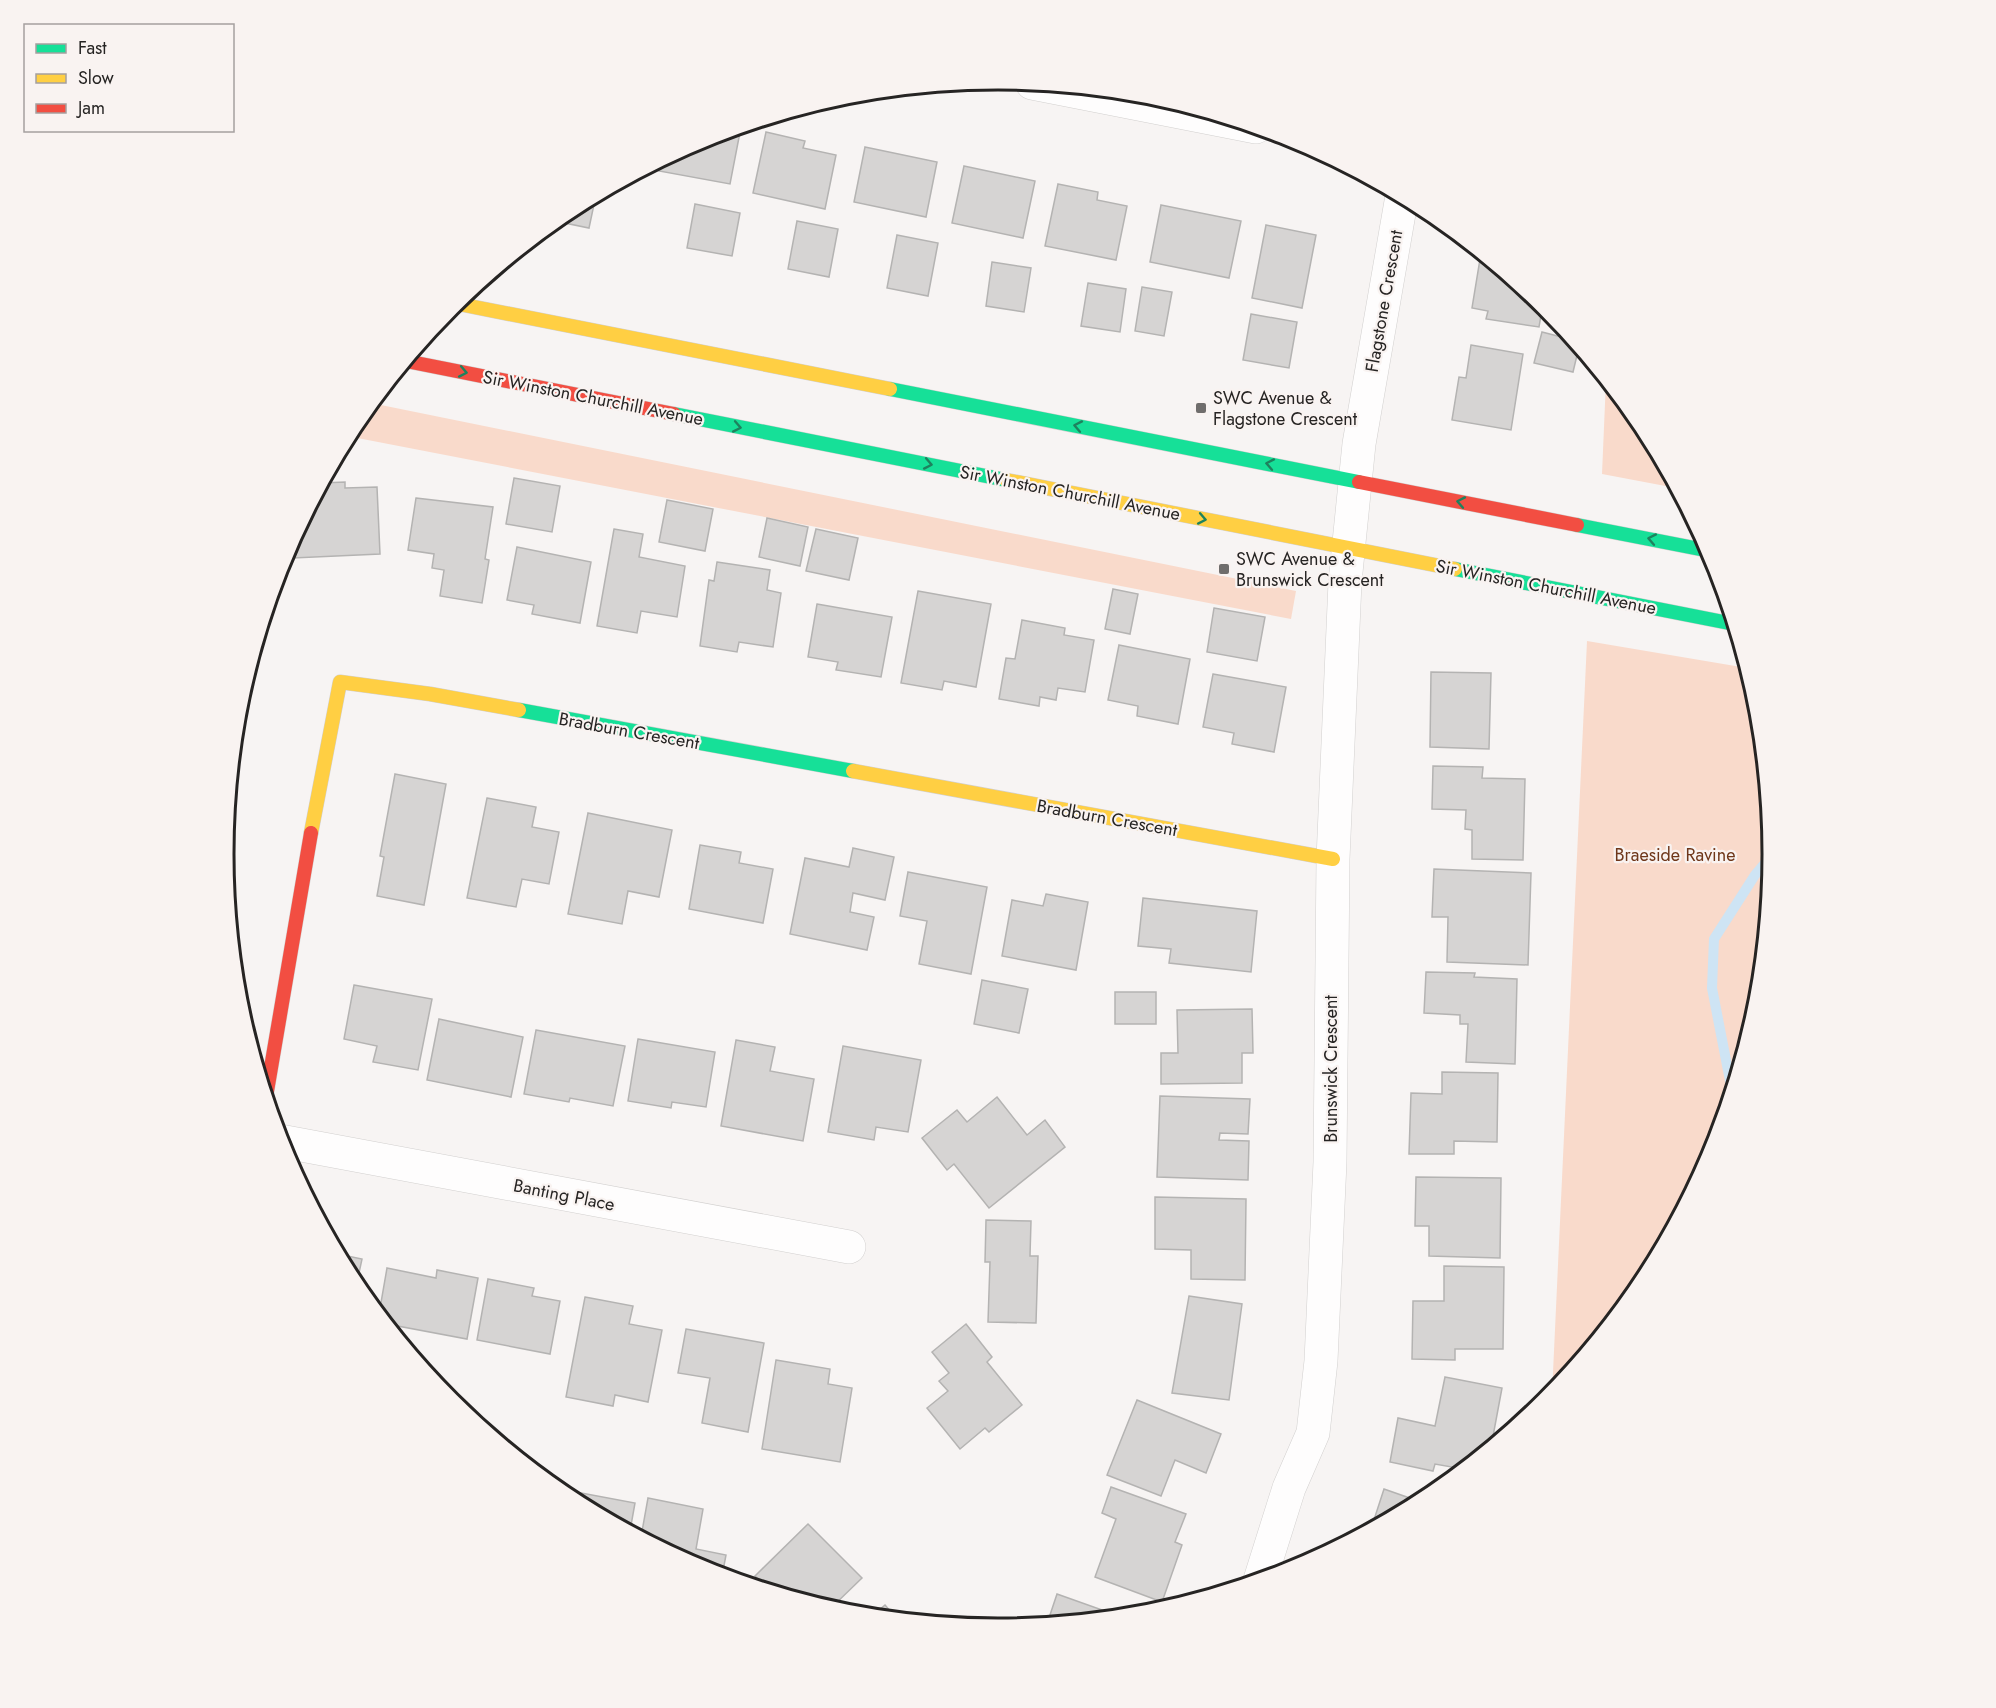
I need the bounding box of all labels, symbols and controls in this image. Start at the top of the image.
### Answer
legend [24,24,234,132]
text: Fast [78,35,107,61]
text: Slow [78,65,115,91]
text: Jam [76,95,105,121]
street label: Flagstone Crescent [1359,227,1409,374]
street label: Sir Winston Churchill Avenue [481,364,705,432]
one-way arrow [458,365,468,378]
place label: SWC Avenue & Flagstone Crescent [1213,385,1358,432]
marker: SWC Avenue & Flagstone Crescent [1194,401,1208,415]
one-way arrow [731,419,741,432]
one-way arrow [1074,420,1084,433]
one-way arrow [923,457,933,470]
one-way arrow [1265,458,1275,471]
street label: Sir Winston Churchill Avenue [958,459,1182,527]
one-way arrow [1456,496,1466,509]
one-way arrow [1196,512,1206,525]
one-way arrow [1648,533,1658,546]
place label: SWC Avenue & Brunswick Crescent [1236,546,1384,593]
street label: Sir Winston Churchill Avenue [1434,553,1658,621]
marker: SWC Avenue & Brunswick Crescent [1217,562,1231,576]
street label: Bradburn Crescent [557,706,702,756]
street label: Bradburn Crescent [1035,793,1180,843]
park label: Braeside Ravine [1615,842,1735,868]
street label: Brunswick Crescent [1318,995,1344,1143]
street label: Banting Place [511,1172,617,1218]

